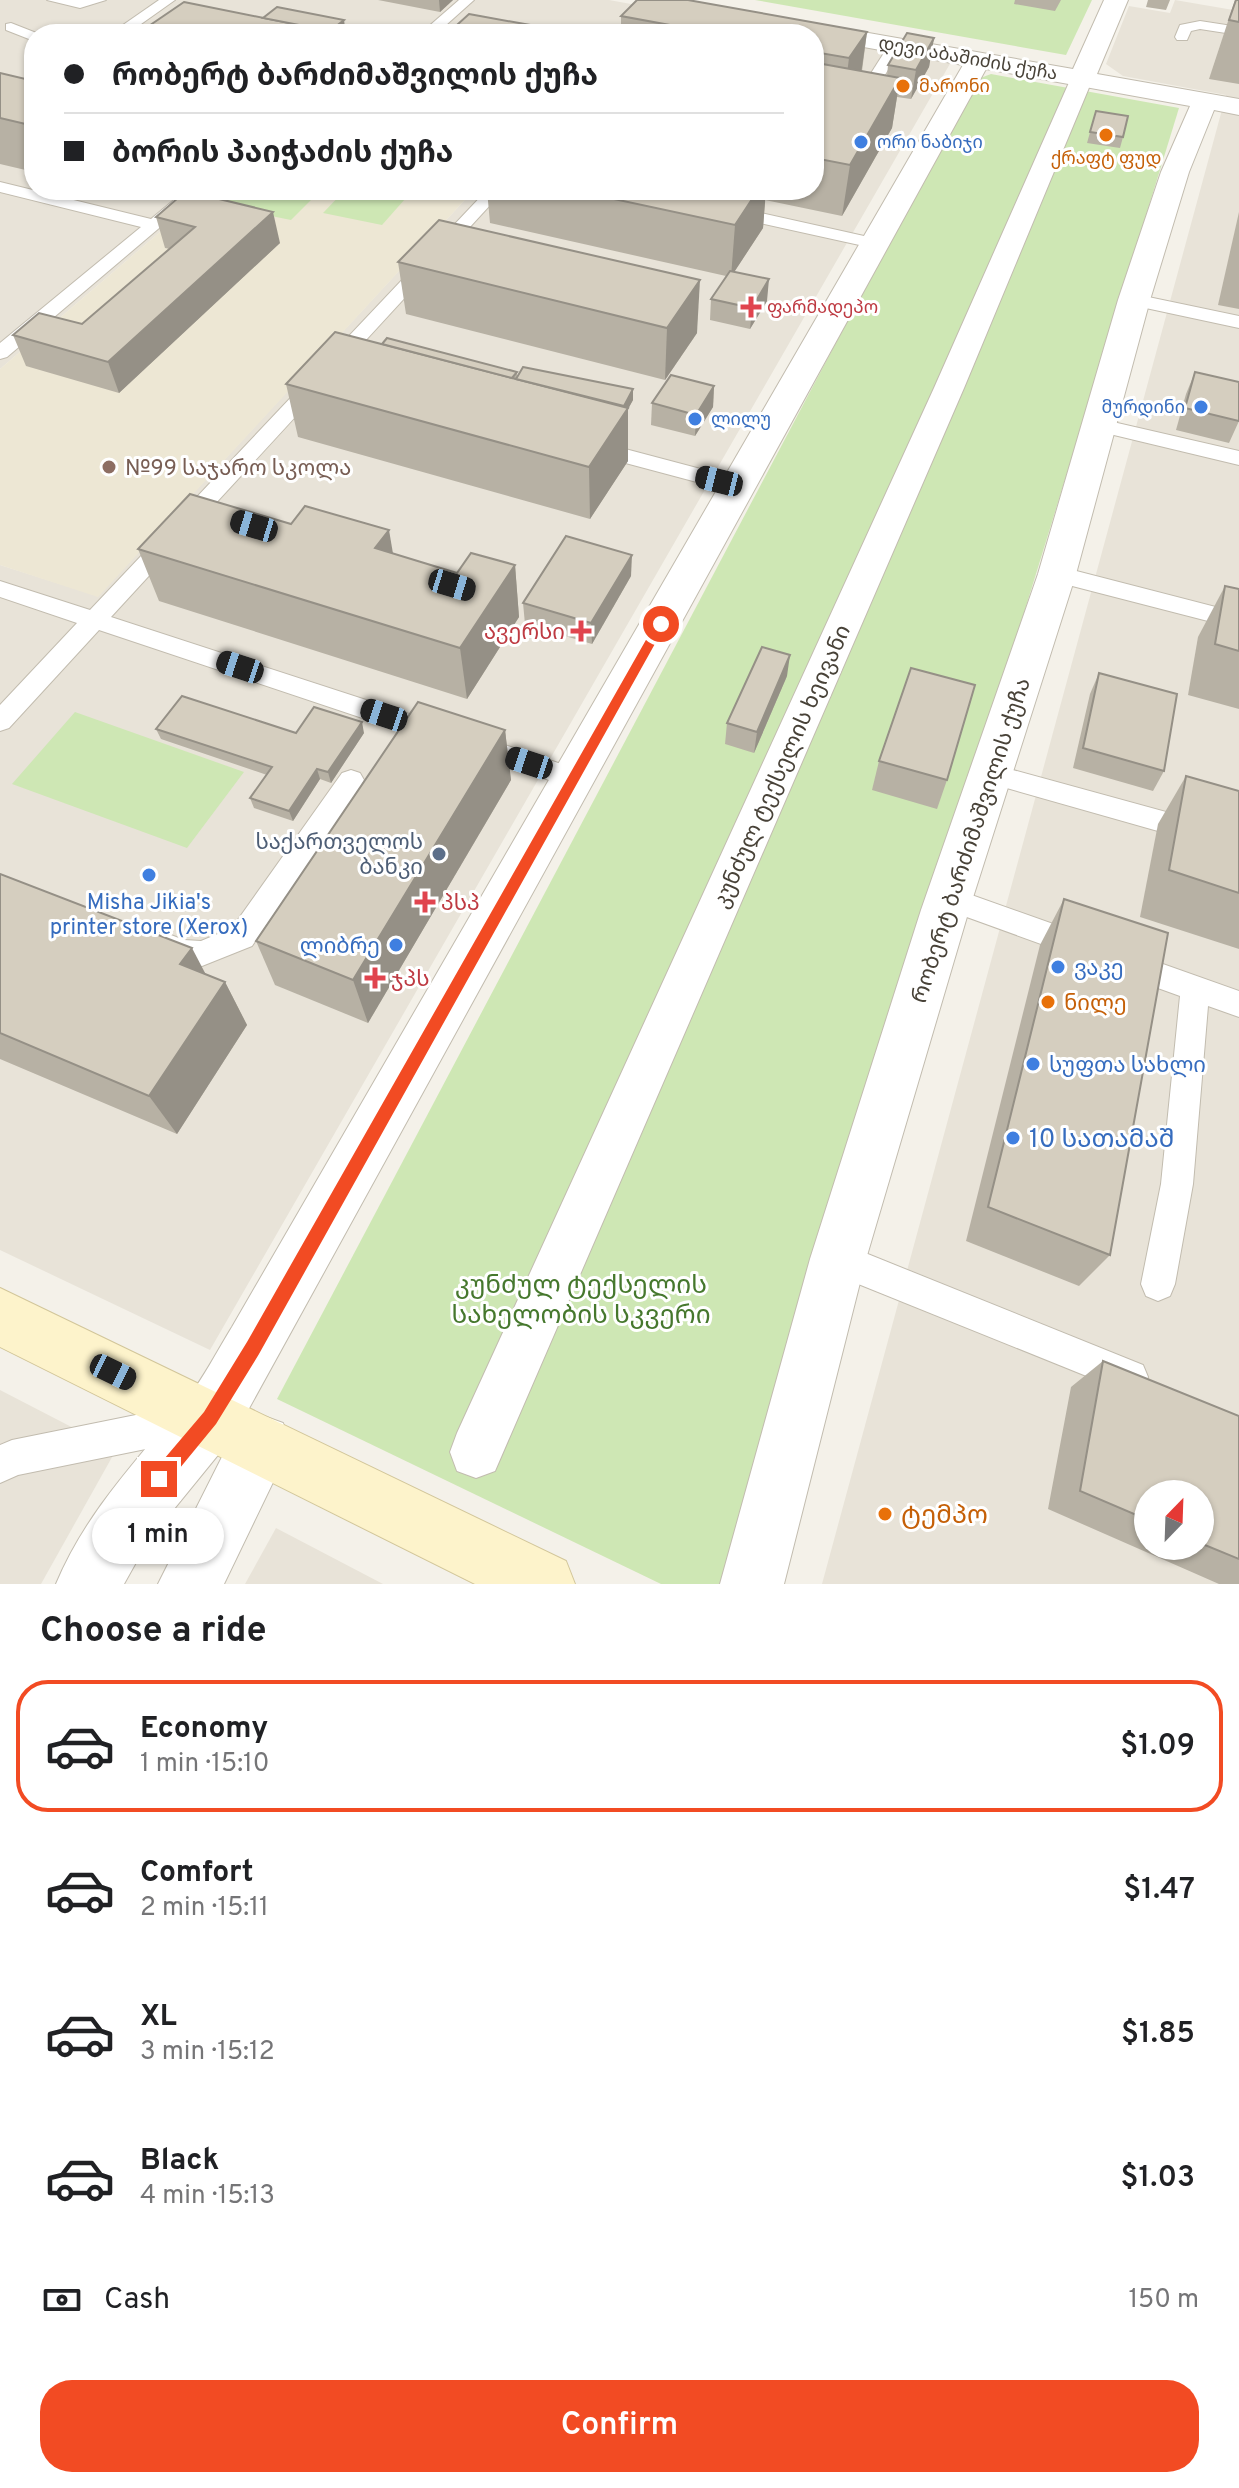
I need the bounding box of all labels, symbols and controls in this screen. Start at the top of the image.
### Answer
street label: დევი აბაშიძის ქუჩა [876,32,1059,87]
text: რობერტ ბარძიმაშვილის ქუჩა [112,59,598,96]
place label: მარონი [919,76,990,99]
marker: მარონი [894,77,912,95]
marker: ქრაფტ ფუდ [1097,126,1115,144]
place label: ორი ნაბიჯი [877,132,983,155]
marker: ორი ნაბიჯი [852,133,870,151]
text: ბორის პაიჭაძის ქუჩა [112,136,453,173]
place label: ქრაფტ ფუდ [1051,148,1161,171]
place label: ფარმადეპო [767,297,878,320]
marker: ფარმადეპო [742,298,760,316]
place label: მურდინი [1101,397,1185,420]
marker: მურდინი [1192,398,1210,416]
place label: ლილუ [711,409,771,432]
marker: ლილუ [686,410,704,428]
place label: №99 საჯარო სკოლა [125,456,351,483]
marker: №99 საჯარო სკოლა [100,458,118,476]
car [693,464,745,498]
car [228,508,280,544]
car [426,567,478,603]
route start [643,606,679,642]
place label: ავერსი [484,620,565,647]
street label: კუნძულ ტექსელის ხეივანი [709,621,858,913]
marker: ავერსი [572,622,590,640]
car [213,648,267,686]
street label: რობერტ ბარძიმაშვილის ქუჩა [907,675,1038,1007]
car [357,696,411,734]
car [502,744,556,782]
place label: საქართველოს ბანკი [256,830,423,882]
marker: საქართველოს ბანკი [430,845,448,863]
marker: Misha Jikia's printer store (Xerox) [140,866,158,884]
place label: Misha Jikia's printer store (Xerox) [50,890,248,942]
place label: პსპ [441,891,480,918]
marker: პსპ [416,893,434,911]
place label: ლიბრე [300,934,380,961]
marker: ლიბრე [387,936,405,954]
place label: ვაკე [1074,956,1124,983]
marker: ვაკე [1049,958,1067,976]
place label: ჯპს [391,967,429,994]
marker: ჯპს [366,969,384,987]
place label: ნილე [1064,991,1127,1018]
marker: ნილე [1039,993,1057,1011]
place label: სუფთა სახლი [1049,1053,1206,1080]
marker: სუფთა სახლი [1024,1055,1042,1073]
place label: 10 სათამაშ [1029,1124,1174,1157]
marker: 10 სათამაშ [1004,1129,1022,1147]
park label: კუნძულ ტექსელის სახელობის სკვერი [451,1270,711,1333]
car [86,1351,140,1393]
route end [141,1461,177,1497]
north arrow [1134,1480,1214,1560]
map controls [1134,1480,1214,1560]
place label: ტემპო [901,1500,988,1533]
marker: ტემპო [876,1505,894,1523]
callout: 1 min [93,1507,225,1563]
text: 1 min [127,1519,189,1552]
text: Choose a ride [40,1609,266,1655]
icon: car [44,1710,116,1782]
text: Economy [140,1711,268,1748]
text: $1.09 [1120,1728,1195,1765]
text: 1 min · 15:10 [140,1748,269,1781]
icon: car [44,1854,116,1926]
text: Comfort [140,1855,253,1892]
text: $1.47 [1123,1872,1195,1909]
text: 2 min · 15:11 [140,1892,269,1925]
icon: car [44,1998,116,2070]
text: XL [140,1999,177,2036]
text: $1.85 [1121,2016,1195,2053]
text: 3 min · 15:12 [140,2036,275,2069]
icon: car [44,2142,116,2214]
text: Black [140,2143,219,2180]
text: $1.03 [1121,2160,1195,2197]
text: 4 min · 15:13 [140,2180,275,2213]
icon: cash [40,2278,84,2322]
text: Cash [104,2282,170,2319]
text: 150 m [1128,2284,1199,2317]
button: Confirm [40,2380,1199,2472]

